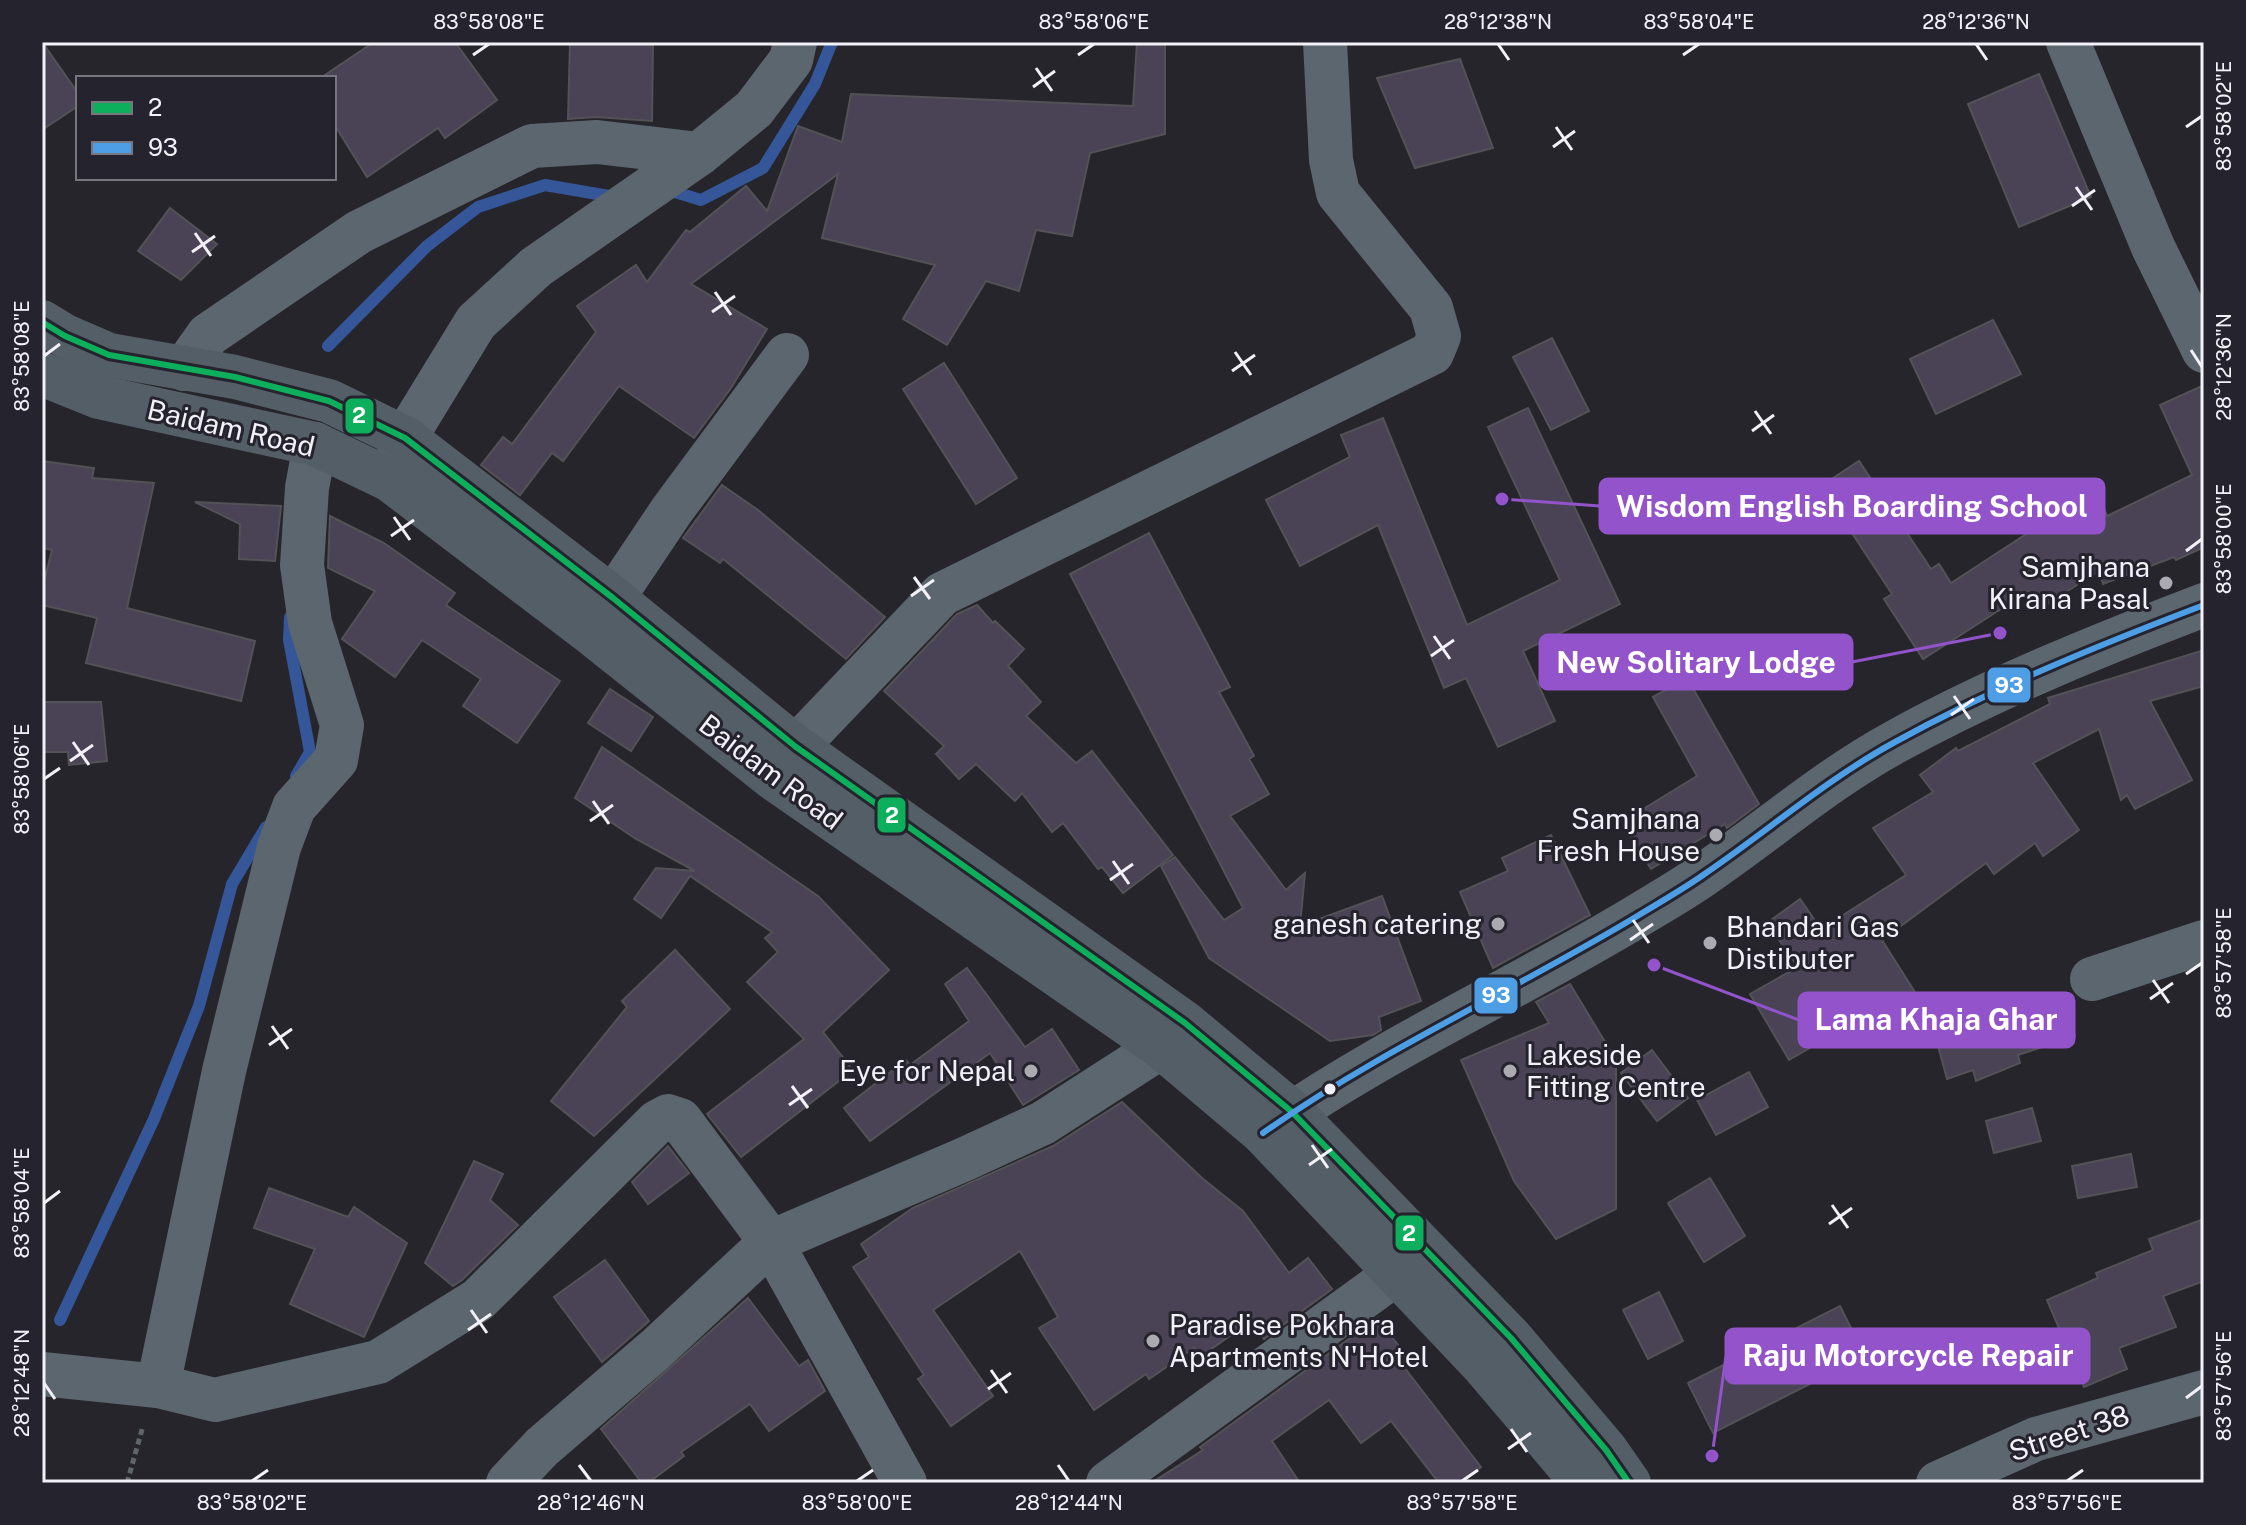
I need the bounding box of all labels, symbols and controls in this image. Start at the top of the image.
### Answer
text: 83°58'08"E [433,10,545,34]
text: 83°58'06"E [1039,10,1149,34]
text: 28°12'38"N [1444,10,1552,34]
text: 83°58'04"E [1643,10,1755,34]
text: 28°12'36"N [1922,10,2030,34]
text: 83°58'02"E [2212,61,2236,171]
legend [76,76,336,180]
text: 2 [148,93,162,121]
text: 93 [148,133,178,161]
text: 83°58'08"E [10,300,34,412]
text: 28°12'36"N [2212,313,2236,421]
street label: Baidam Road [144,392,318,463]
line badge: 2 [344,397,375,435]
text: 2 [352,402,366,428]
callout: Wisdom English Boarding School [1600,479,2104,533]
text: 83°58'00"E [2212,484,2236,594]
text: Wisdom English Boarding School [1616,488,2088,524]
place label: Samjhana Kirana Pasal [1988,550,2150,615]
marker: Samjhana Kirana Pasal [2157,574,2175,592]
callout: New Solitary Lodge [1540,635,1852,689]
text: New Solitary Lodge [1556,644,1836,680]
line badge: 93 [1986,666,2032,704]
text: 93 [1994,672,2024,698]
street label: Baidam Road [693,707,849,836]
text: 83°58'06"E [10,724,34,834]
line badge: 2 [876,796,907,834]
text: 2 [885,802,899,828]
place label: Samjhana Fresh House [1536,802,1700,867]
marker: Samjhana Fresh House [1707,826,1725,844]
place label: ganesh catering [1273,907,1482,940]
text: 83°57'58"E [2212,907,2236,1019]
place label: Bhandari Gas Distibuter [1726,910,1899,975]
marker: ganesh catering [1489,915,1507,933]
marker: Bhandari Gas Distibuter [1701,934,1719,952]
line badge: 93 [1473,976,1519,1015]
text: 93 [1481,982,1511,1008]
callout: Lama Khaja Ghar [1799,993,2074,1047]
text: Lama Khaja Ghar [1815,1001,2058,1037]
place label: Lakeside Fitting Centre [1526,1038,1706,1103]
place label: Eye for Nepal [839,1054,1015,1087]
marker: Eye for Nepal [1022,1062,1040,1080]
marker: Lakeside Fitting Centre [1501,1062,1519,1080]
unlabelled marker [1322,1081,1338,1097]
text: 83°58'04"E [10,1147,34,1259]
line badge: 2 [1394,1214,1425,1252]
text: 2 [1402,1220,1416,1246]
place label: Paradise Pokhara Apartments N'Hotel [1169,1308,1429,1373]
text: 28°12'48"N [10,1329,34,1437]
callout: Raju Motorcycle Repair [1726,1329,2089,1383]
text: 83°57'56"E [2212,1331,2236,1441]
marker: Paradise Pokhara Apartments N'Hotel [1144,1332,1162,1350]
text: Raju Motorcycle Repair [1742,1337,2074,1373]
street label: Street 38 [2005,1398,2133,1467]
text: 83°58'02"E [197,1491,307,1515]
text: 28°12'46"N [537,1491,645,1515]
text: 83°58'00"E [802,1491,912,1515]
text: 28°12'44"N [1015,1491,1123,1515]
text: 83°57'58"E [1406,1491,1518,1515]
text: 83°57'56"E [2012,1491,2122,1515]

